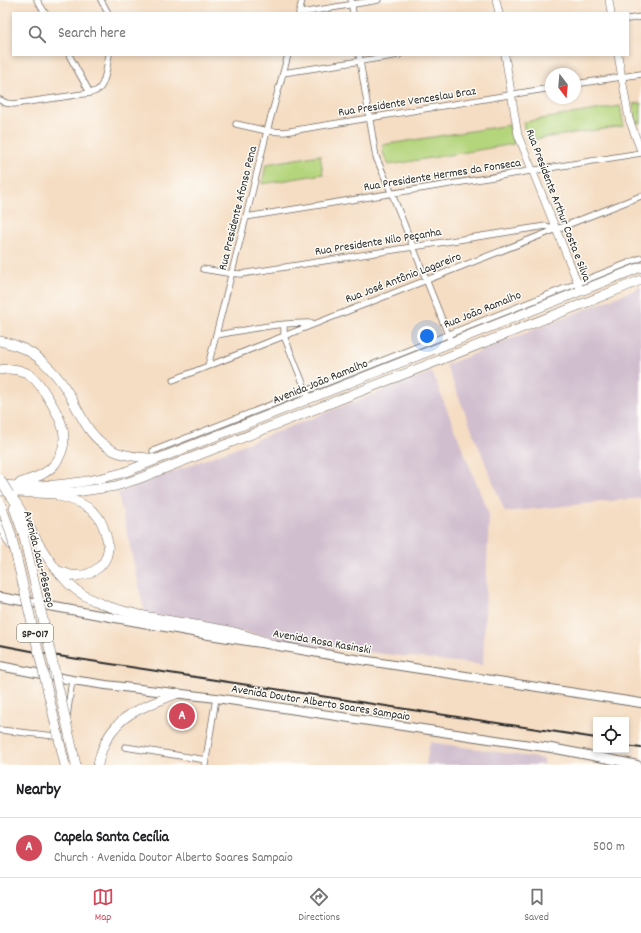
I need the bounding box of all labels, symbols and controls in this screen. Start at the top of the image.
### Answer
search box [12,12,629,56]
icon: search [26,23,48,45]
text: Search here [58,23,126,45]
north arrow [545,68,581,104]
street label: Rua Presidente Venceslau Braz [337,83,478,122]
street label: Rua Presidente Arthur Costa e Silva [521,127,595,285]
street label: Rua Presidente Afonso Pena [215,144,262,272]
street label: Rua Presidente Hermes da Fonseca [362,155,522,196]
street label: Rua Presidente Nilo Peçanha [314,224,443,261]
street label: Rua José Antônio Lagareiro [343,248,464,308]
street label: Rua João Ramalho [441,287,524,334]
your location [417,326,437,346]
street label: Avenida João Ramalho [270,356,371,409]
street label: Avenida Jacu-Pêssego [18,509,59,610]
road number: SP-017 [17,624,53,642]
street label: Avenida Rosa Kasinski [271,625,372,659]
street label: Avenida Doutor Alberto Soares Sampaio [230,681,411,726]
pin: A [169,701,195,731]
map controls [593,717,629,753]
button: locate [593,717,629,753]
text: Nearby [16,779,60,803]
text: Capela Santa Cecília [54,827,169,849]
text: A [25,838,33,857]
text: 500 m [593,838,625,857]
text: Church · Avenida Doutor Alberto Soares Sampaio [54,849,293,868]
tab: Map [92,886,114,926]
tab: Directions [298,886,340,926]
tab: Saved [524,886,549,926]

